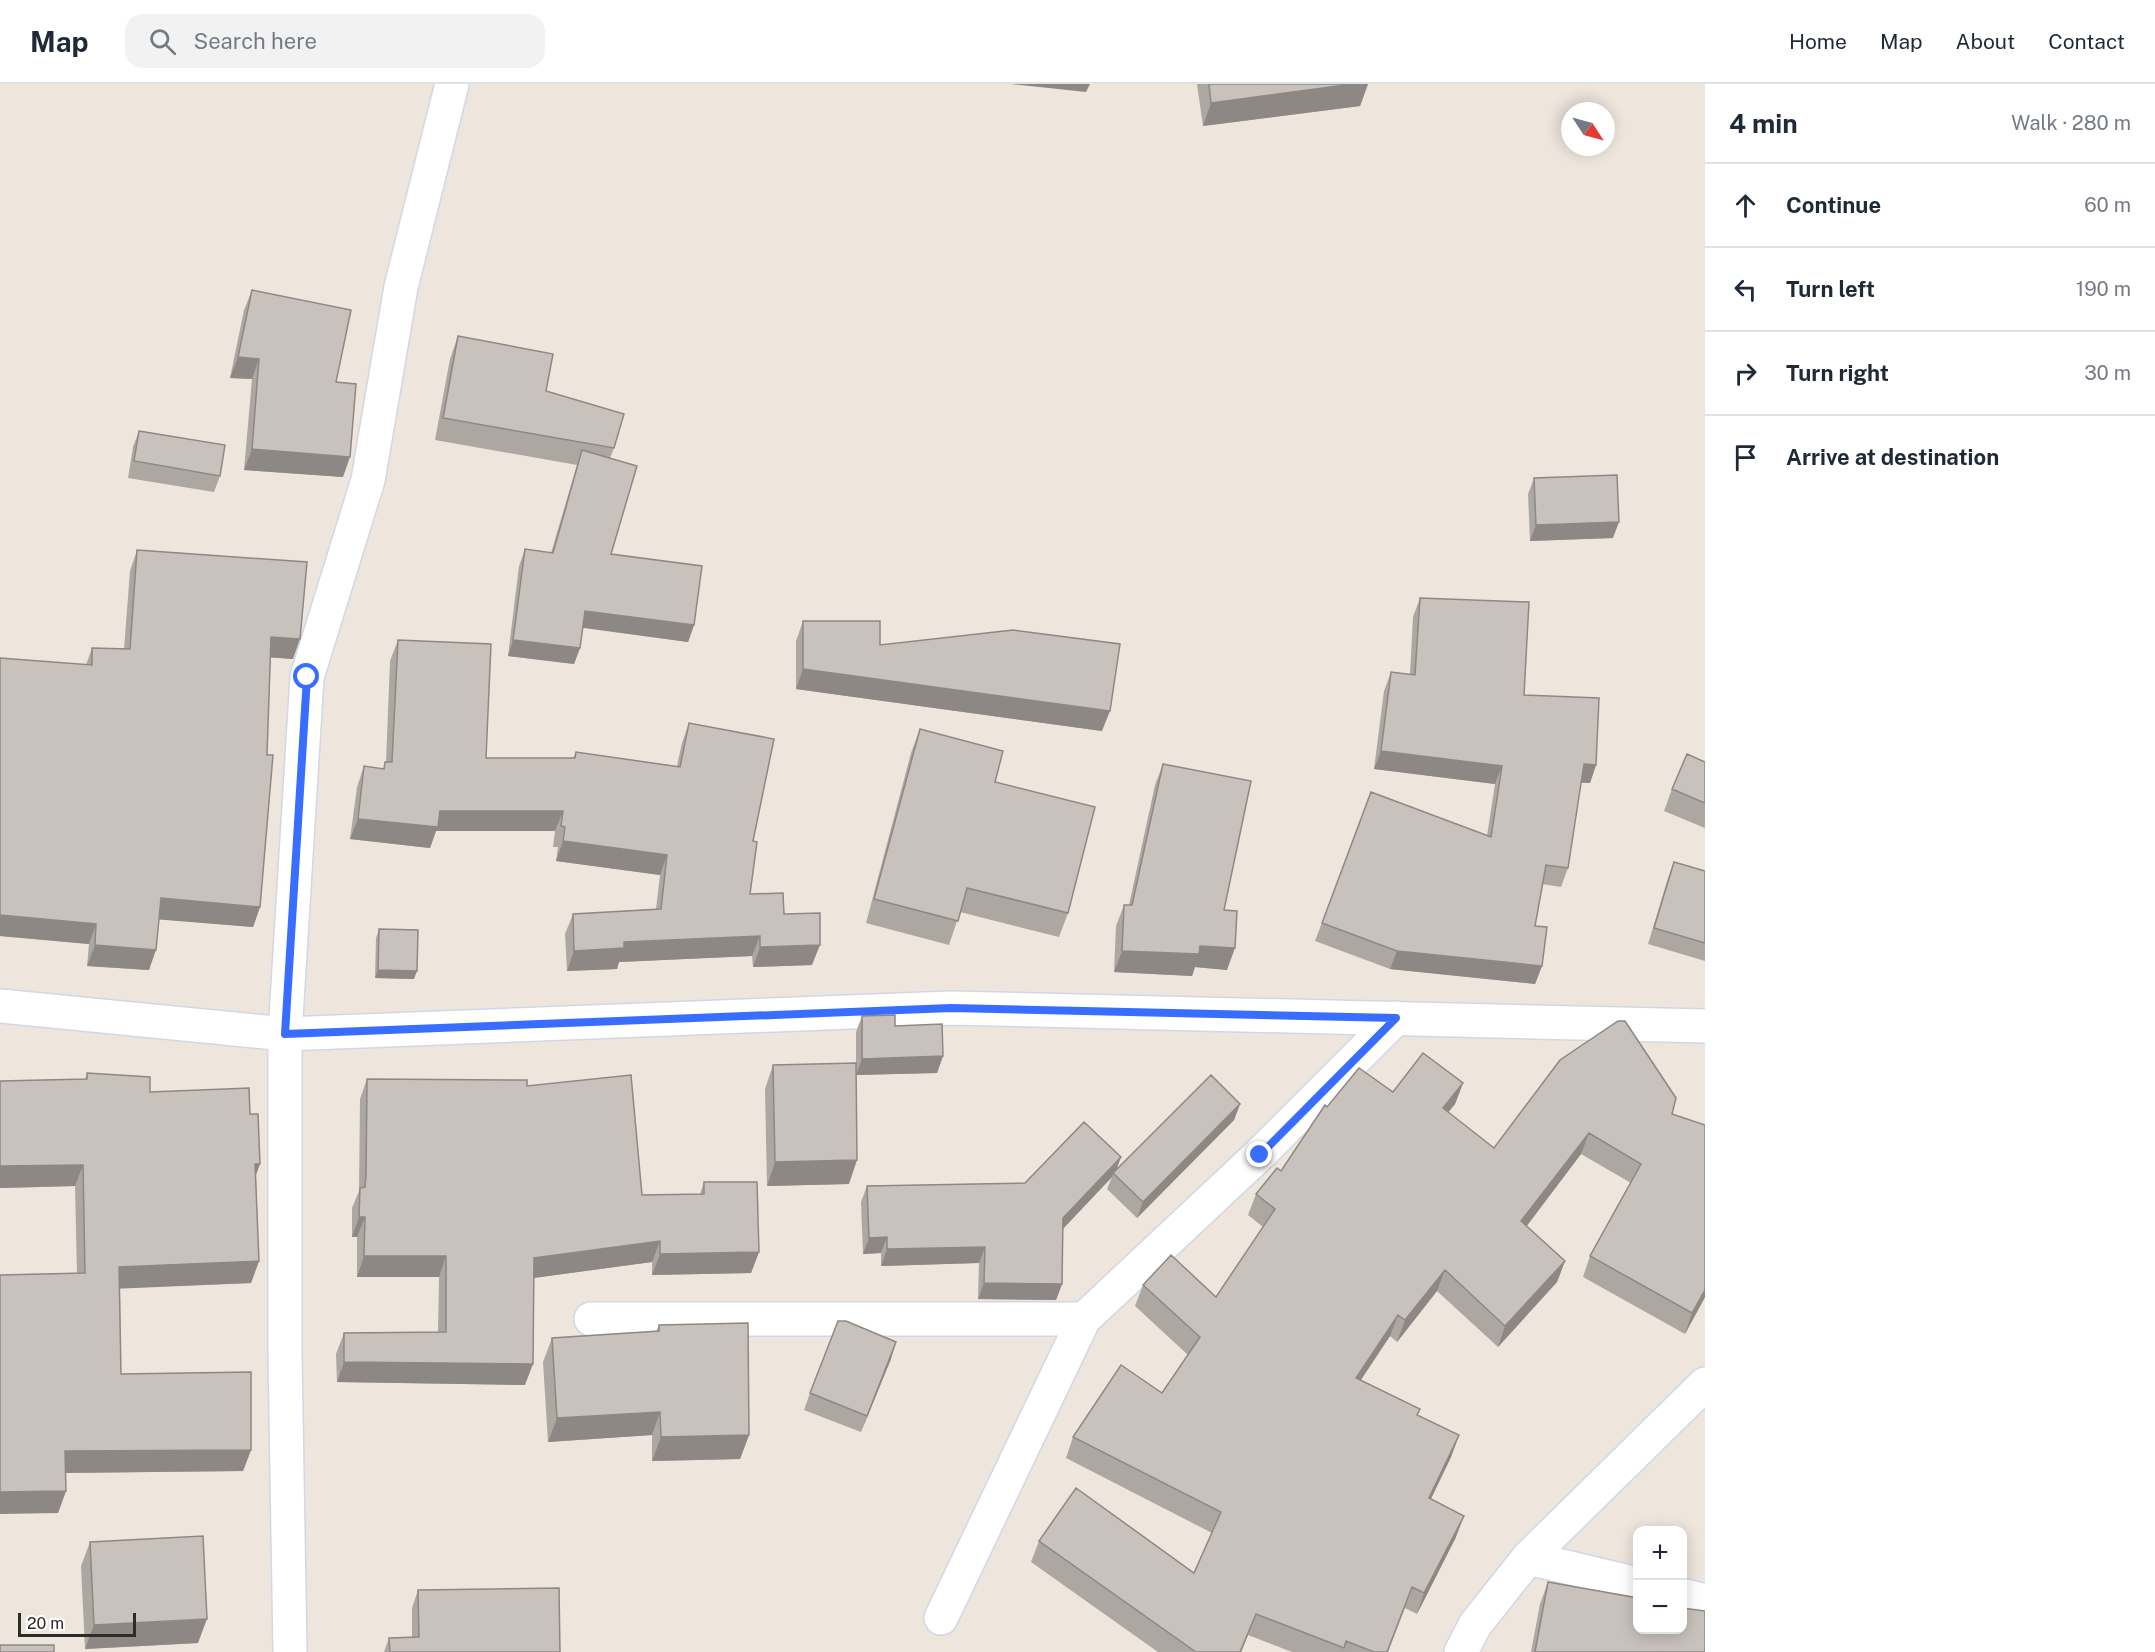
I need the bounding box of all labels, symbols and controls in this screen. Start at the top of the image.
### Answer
search box [125,14,545,68]
text: Map [30,25,89,58]
icon: search [146,25,179,58]
text: Search here [194,28,317,54]
text: Home [1789,29,1847,54]
text: Map [1880,29,1923,54]
text: About [1956,29,2015,54]
text: Contact [2048,29,2125,54]
north arrow [1561,102,1615,156]
text: 4 min [1729,108,1798,139]
text: Walk · 280 m [2011,111,2131,135]
icon: ahead [1729,189,1762,222]
text: Continue [1786,192,1881,218]
text: 60 m [2084,193,2131,217]
icon: left [1729,273,1762,306]
text: Turn left [1786,276,1875,302]
text: 190 m [2076,277,2131,301]
icon: right [1729,357,1762,390]
text: Turn right [1786,360,1889,386]
text: 30 m [2084,361,2131,385]
icon: arrive [1729,441,1762,474]
text: Arrive at destination [1786,444,1999,470]
route start [293,663,319,689]
route end [1246,1141,1272,1167]
map controls [1633,1526,1687,1634]
button: + [1633,1526,1687,1580]
button: − [1633,1580,1687,1634]
scale bar [18,1610,136,1638]
text: 20 m [27,1614,64,1633]

